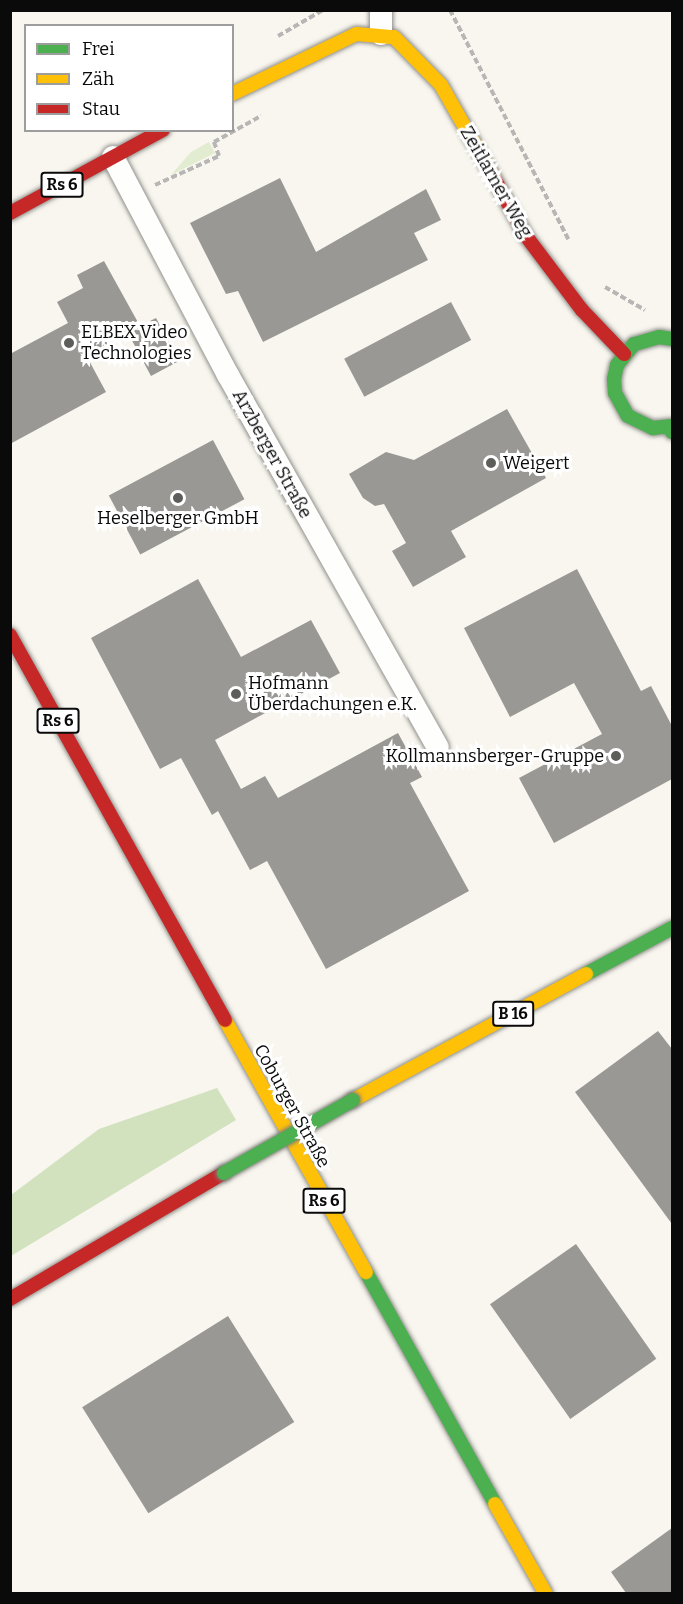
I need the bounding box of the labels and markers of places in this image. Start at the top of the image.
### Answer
place label: ELBEX Video Technologies [81,322,191,364]
marker: ELBEX Video Technologies [62,336,76,350]
place label: Weigert [503,452,569,474]
marker: Weigert [484,456,498,470]
marker: Heselberger GmbH [171,491,185,505]
place label: Heselberger GmbH [97,507,259,529]
place label: Hofmann Überdachungen e.K. [248,673,417,716]
marker: Hofmann Überdachungen e.K. [229,687,243,701]
place label: Kollmannsberger-Gruppe [386,745,604,767]
marker: Kollmannsberger-Gruppe [609,749,623,763]

